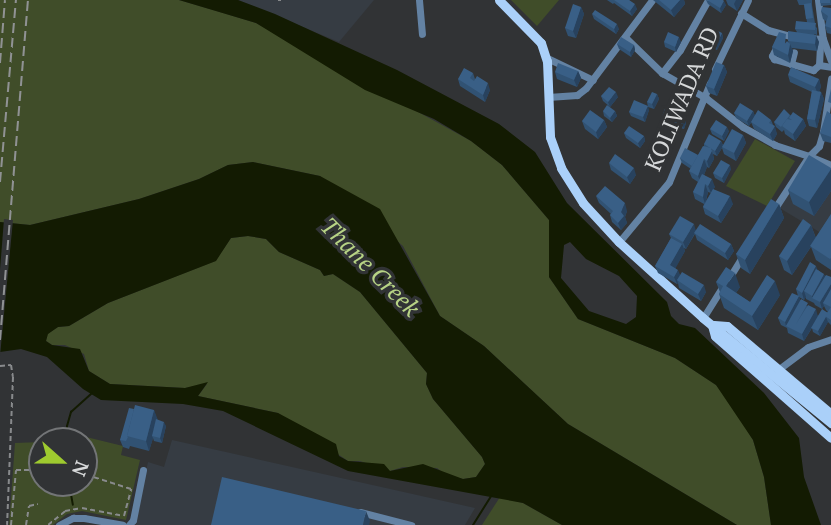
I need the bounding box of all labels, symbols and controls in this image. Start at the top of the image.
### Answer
street label: KOLIWADA RD [639,23,725,175]
water label: Thane Creek [314,211,426,323]
north arrow [28,427,98,497]
text: N [67,458,95,480]

